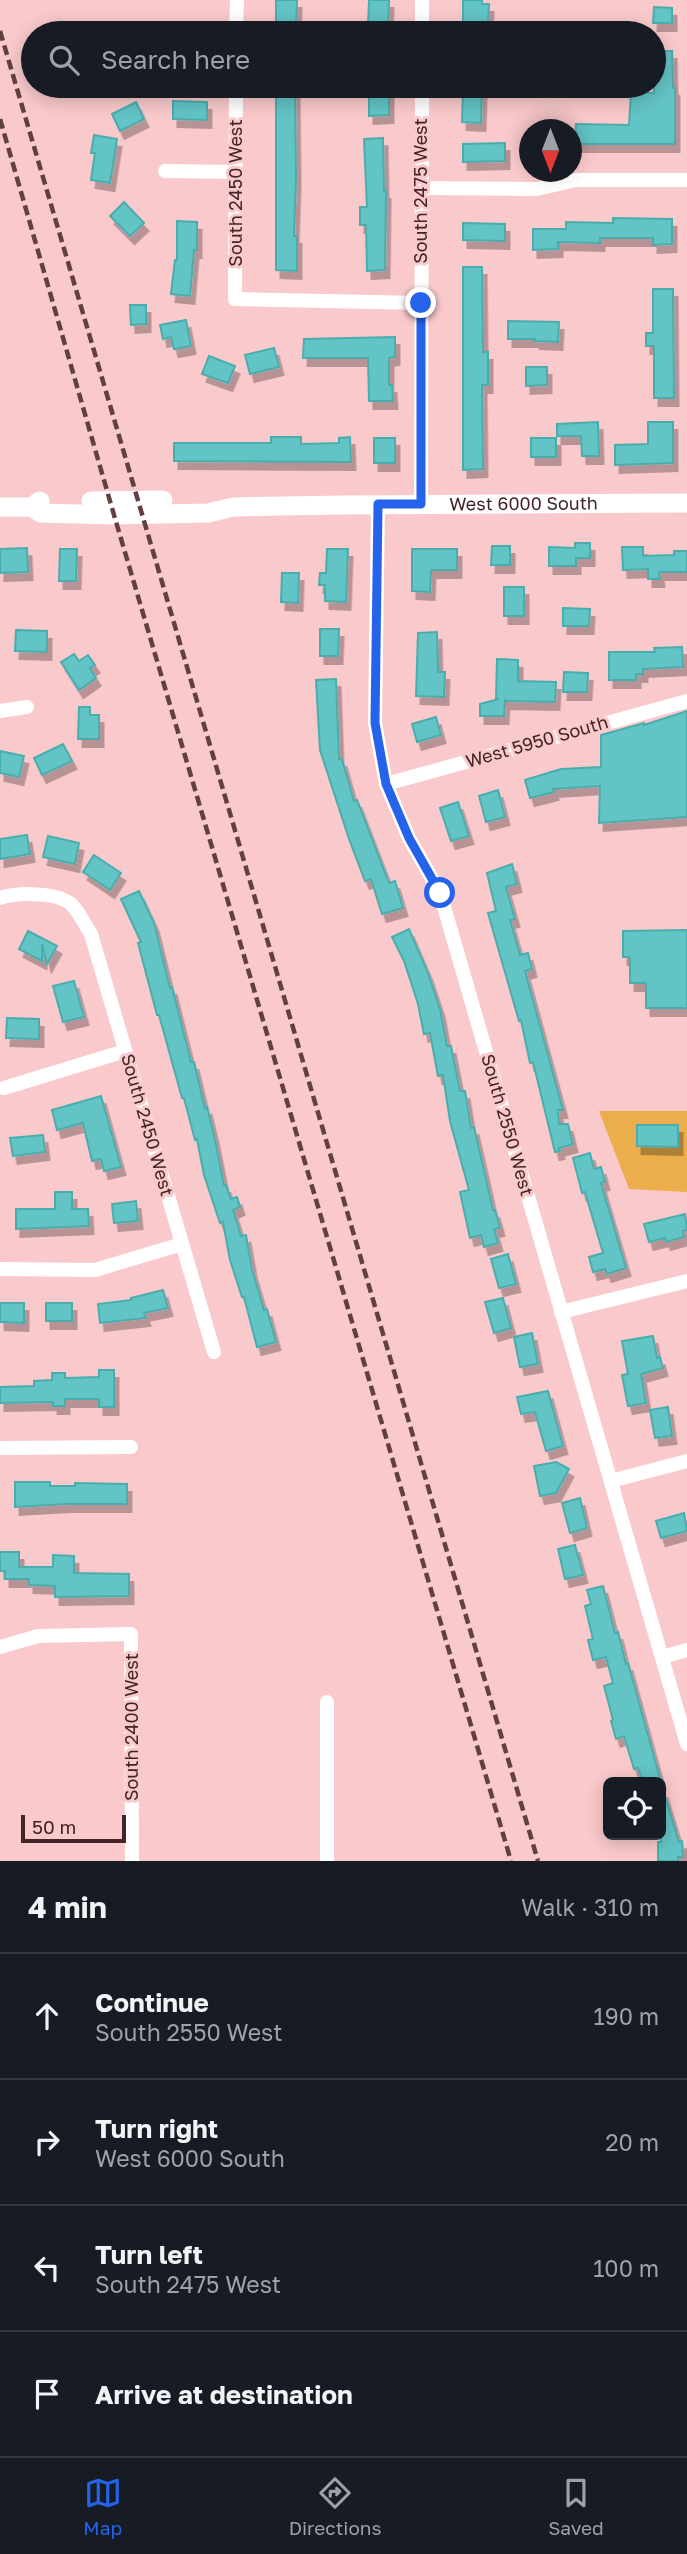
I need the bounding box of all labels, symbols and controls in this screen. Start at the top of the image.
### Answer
search box [21,21,666,98]
icon: search [45,41,83,79]
text: Search here [101,44,250,75]
street label: South 2475 West [409,118,431,264]
street label: South 2450 West [224,119,246,267]
north arrow [519,119,582,182]
route end [405,287,436,318]
street label: West 6000 South [449,492,598,514]
street label: West 5950 South [463,710,610,772]
route start [424,877,455,908]
street label: South 2450 West [117,1051,179,1199]
street label: South 2550 West [477,1051,539,1198]
street label: South 2400 West [120,1653,142,1801]
map controls [603,1777,666,1840]
button: locate [603,1777,666,1840]
scale bar [21,1812,126,1844]
text: 50 m [32,1815,76,1838]
text: 4 min [28,1889,107,1925]
text: Walk · 310 m [521,1893,659,1921]
text: Continue [95,1987,209,2018]
icon: ahead [28,1997,66,2035]
text: 190 m [594,2002,659,2030]
text: South 2550 West [95,2018,282,2046]
text: Turn right [95,2113,218,2144]
icon: right [28,2123,66,2161]
text: 20 m [605,2128,659,2156]
text: West 6000 South [95,2144,285,2172]
text: Turn left [95,2239,203,2270]
icon: left [28,2249,66,2287]
text: 100 m [593,2254,659,2282]
text: South 2475 West [95,2270,281,2298]
icon: arrive [28,2375,66,2413]
text: Arrive at destination [95,2379,353,2410]
tab: Map [83,2474,122,2539]
tab: Directions [289,2474,382,2539]
tab: Saved [548,2474,604,2539]

